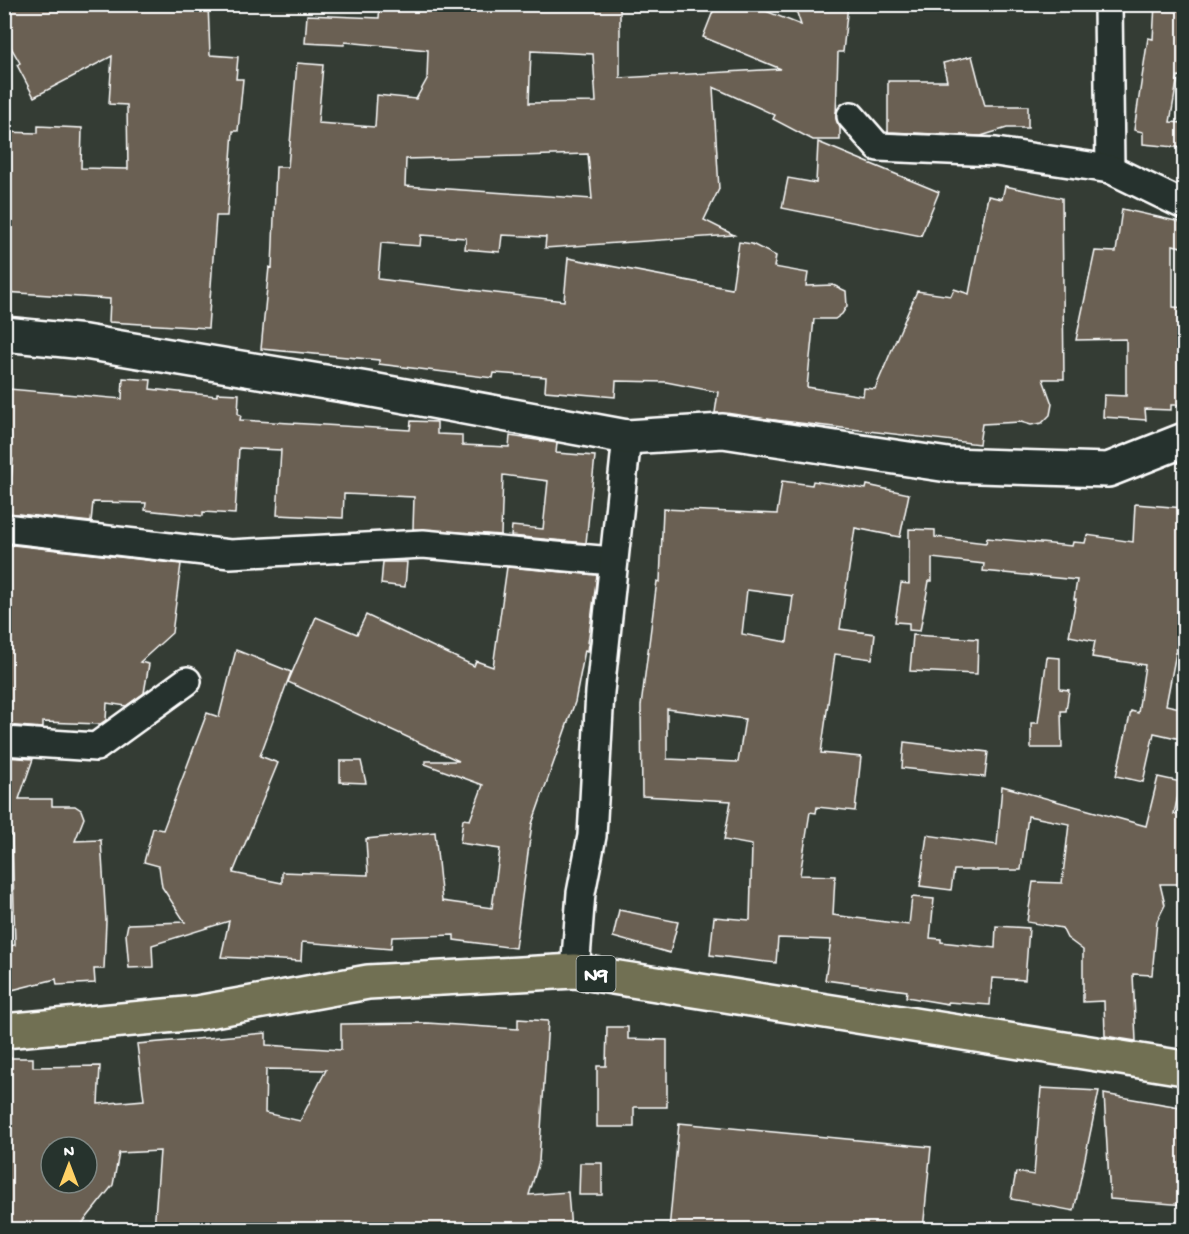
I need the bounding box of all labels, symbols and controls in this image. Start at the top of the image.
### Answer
road number: N9 [576,956,616,992]
north arrow [39,1135,99,1195]
text: N [64,1144,75,1163]

